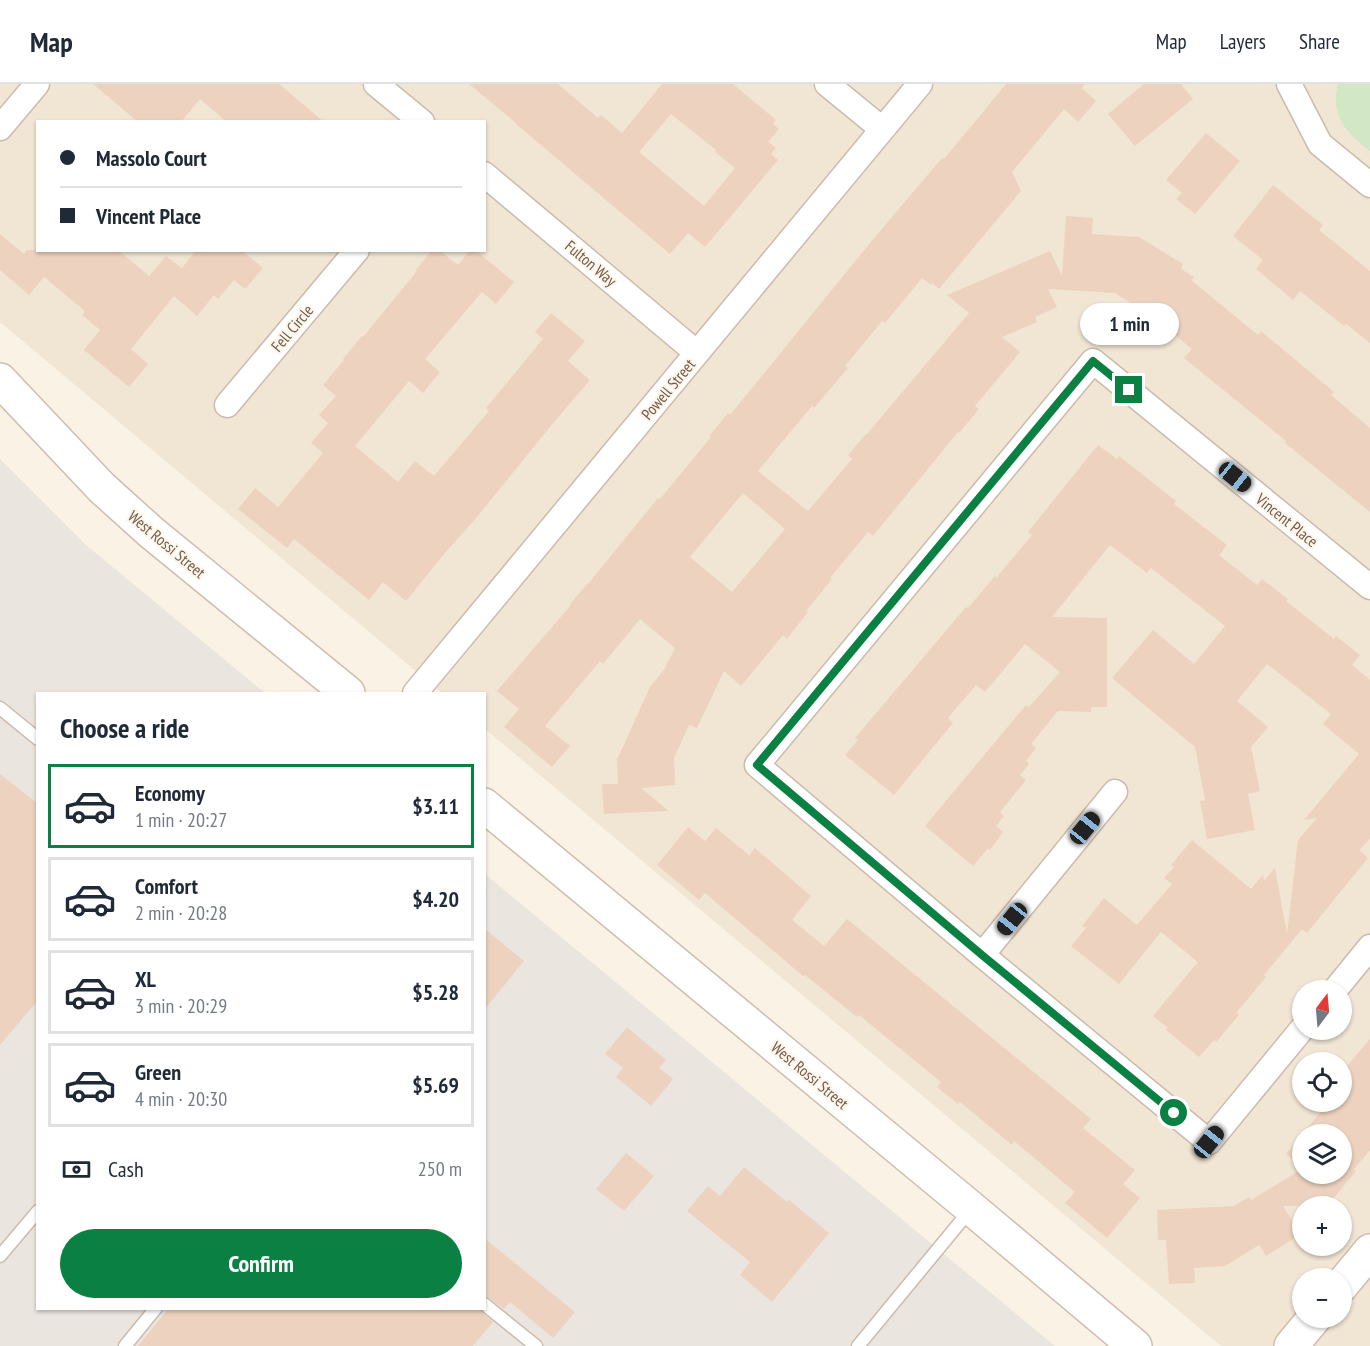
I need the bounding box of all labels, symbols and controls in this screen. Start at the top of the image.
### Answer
text: Map [30,23,73,60]
text: Map [1156,28,1187,55]
text: Layers [1220,28,1266,55]
text: Share [1299,28,1340,55]
text: Massolo Court [96,144,207,172]
text: Vincent Place [96,202,201,230]
street label: Fulton Way [561,236,621,290]
street label: Fell Circle [267,300,317,356]
callout: 1 min [1080,303,1178,345]
text: 1 min [1109,311,1150,337]
street label: Powell Street [637,354,700,424]
route end [1115,376,1142,403]
car [1215,459,1255,495]
street label: Vincent Place [1251,488,1322,551]
street label: West Rossi Street [124,506,210,582]
text: Choose a ride [60,711,189,745]
icon: car [63,779,117,833]
text: Economy [135,779,205,807]
text: $3.11 [412,792,459,820]
text: 1 min · 20:27 [135,807,227,833]
car [1067,808,1103,848]
icon: car [63,872,117,926]
text: Comfort [135,872,198,900]
text: $4.20 [412,885,459,913]
car [994,899,1030,939]
text: 2 min · 20:28 [135,900,227,926]
icon: car [63,965,117,1019]
text: XL [135,965,156,993]
text: $5.28 [412,978,459,1006]
north arrow [1292,980,1352,1040]
map controls [1292,980,1352,1328]
text: 3 min · 20:29 [135,993,227,1019]
street label: West Rossi Street [767,1037,853,1113]
button: locate [1292,1052,1352,1112]
icon: car [63,1058,117,1112]
text: Green [135,1058,181,1086]
text: $5.69 [412,1071,459,1099]
text: 4 min · 20:30 [135,1086,227,1112]
route start [1160,1099,1187,1126]
car [1191,1122,1227,1162]
button: layers [1292,1124,1352,1184]
icon: cash [60,1153,93,1186]
text: Cash [108,1155,144,1183]
text: 250 m [418,1156,462,1182]
button: + [1292,1196,1352,1256]
button: Confirm [60,1229,462,1298]
button: − [1292,1268,1352,1328]

